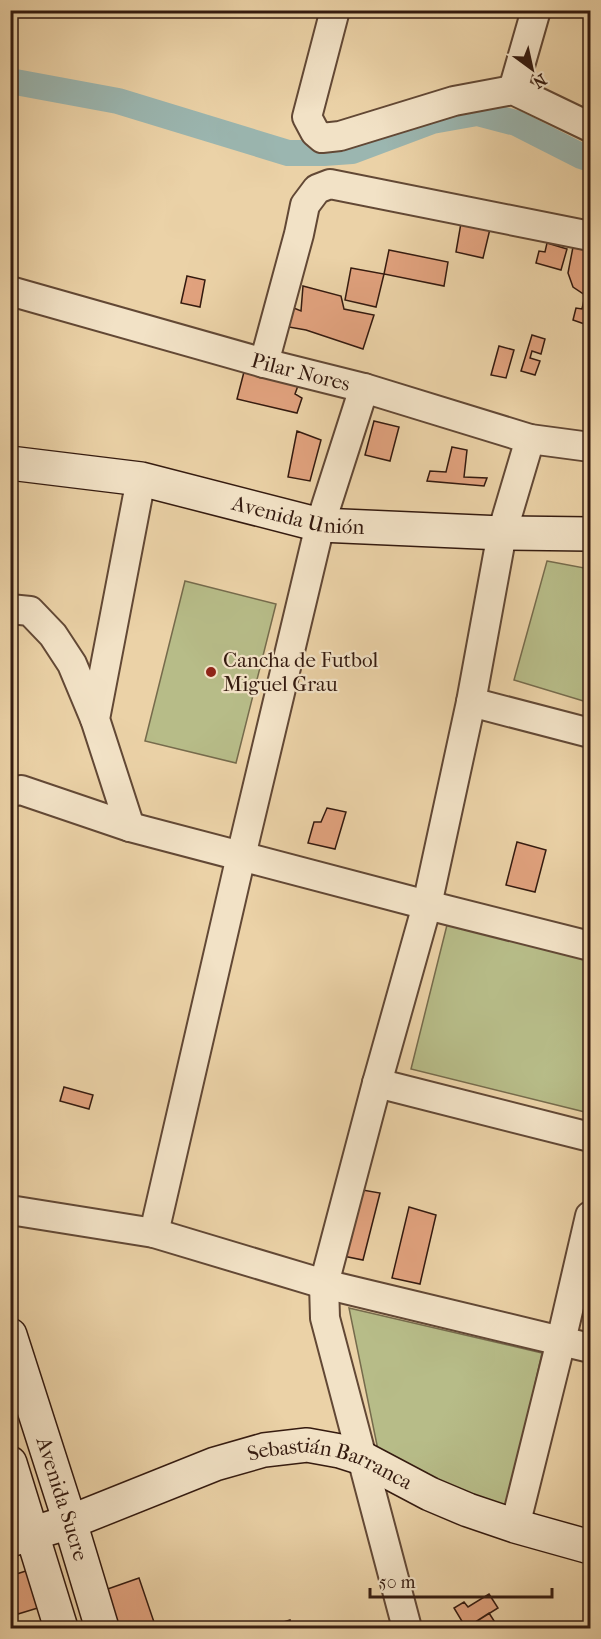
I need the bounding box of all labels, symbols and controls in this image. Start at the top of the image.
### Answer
north arrow [502,39,562,99]
text: N [529,70,550,93]
street label: Pilar Nores [249,348,353,396]
street label: Avenida Unión [229,491,365,539]
place label: Cancha de Futbol Miguel Grau [223,648,378,696]
marker: Cancha de Futbol Miguel Grau [204,665,218,679]
street label: Avenida Sucre [31,1433,93,1564]
street label: Sebastián Barranca [245,1433,417,1495]
scale bar [370,1561,552,1599]
text: 50 m [379,1572,416,1593]

